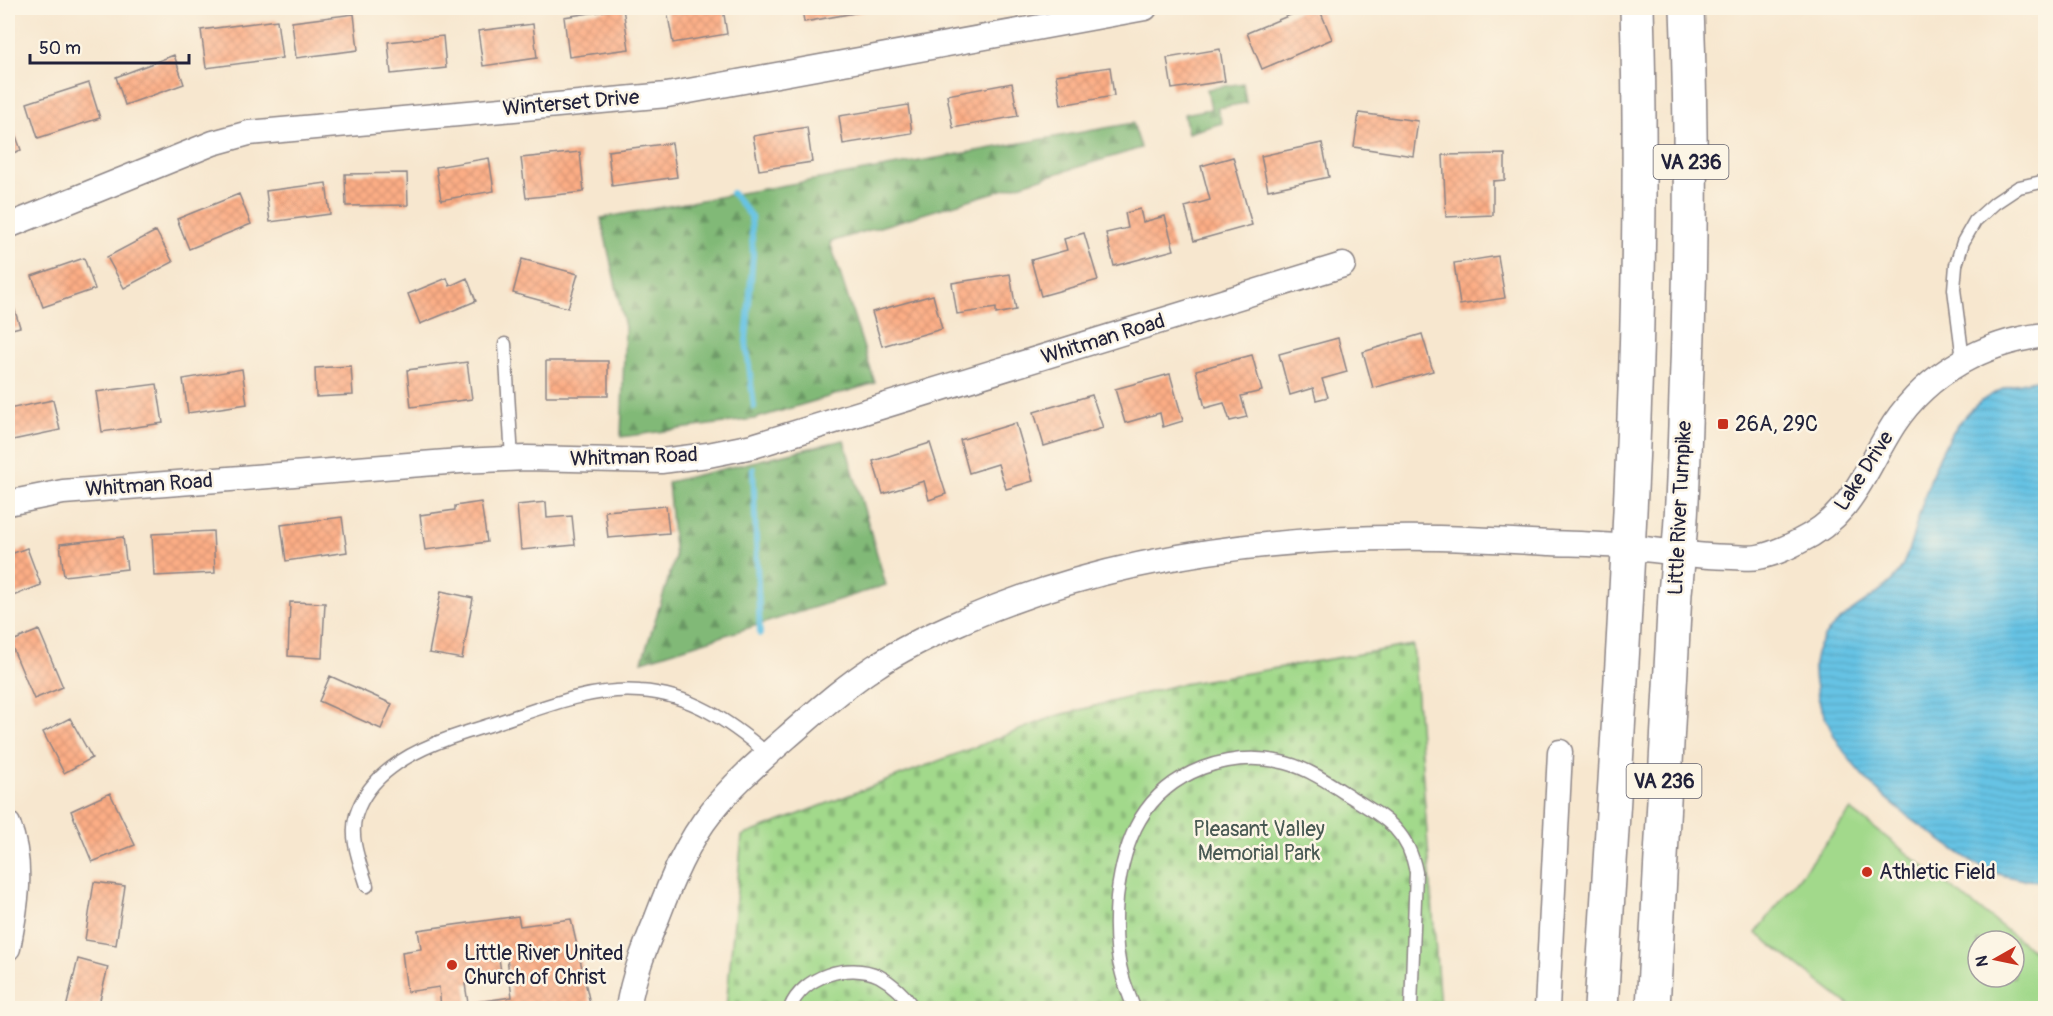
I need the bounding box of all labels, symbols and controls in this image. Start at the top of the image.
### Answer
scale bar [30,27,189,65]
text: 50 m [39,37,81,60]
street label: Winterset Drive [502,84,641,122]
road number: VA 236 [1654,145,1728,179]
street label: Whitman Road [1038,307,1168,371]
place label: 26A, 29C [1735,411,1818,438]
marker: 26A, 29C [1716,417,1730,431]
street label: Little River Turnpike [1662,420,1698,596]
street label: Lake Drive [1828,425,1900,516]
street label: Whitman Road [570,441,698,473]
street label: Whitman Road [84,467,214,503]
road number: VA 236 [1626,764,1702,798]
park label: Pleasant Valley Memorial Park [1193,816,1325,867]
place label: Athletic Field [1879,859,1996,886]
marker: Athletic Field [1860,865,1874,879]
north arrow [1966,929,2026,989]
place label: Little River United Church of Christ [464,940,623,991]
text: N [1971,954,1993,968]
marker: Little River United Church of Christ [445,958,459,972]

